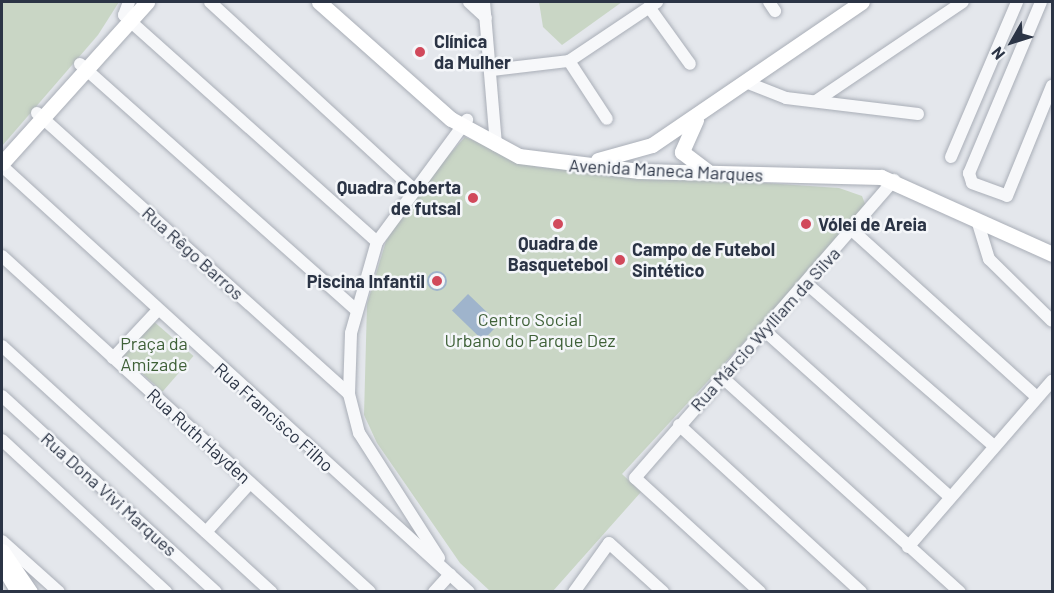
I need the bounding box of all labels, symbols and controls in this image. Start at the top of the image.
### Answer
north arrow [982,12,1042,72]
place label: Clínica da Mulher [434,31,511,74]
marker: Clínica da Mulher [411,43,429,61]
text: N [987,44,1008,64]
street label: Avenida Maneca Marques [568,154,764,186]
place label: Quadra Coberta de futsal [337,177,461,219]
marker: Quadra Coberta de futsal [466,191,480,205]
street label: Rua Rêgo Barros [138,202,248,304]
place label: Vólei de Areia [818,213,927,235]
marker: Quadra de Basquetebol [551,217,565,231]
marker: Vólei de Areia [799,217,813,231]
place label: Quadra de Basquetebol [508,233,608,276]
place label: Campo de Futebol Sintético [632,239,775,282]
street label: Rua Márcio Wylliam da Silva [686,243,844,415]
marker: Campo de Futebol Sintético [613,253,627,267]
place label: Piscina Infantil [307,270,425,292]
marker: Piscina Infantil [430,274,444,288]
park label: Centro Social Urbano do Parque Dez [444,309,616,352]
park label: Praça da Amizade [120,333,188,376]
street label: Rua Francisco Filho [210,358,338,476]
street label: Rua Ruth Hayden [143,384,255,488]
street label: Rua Dona Vivi Marques [37,427,181,561]

